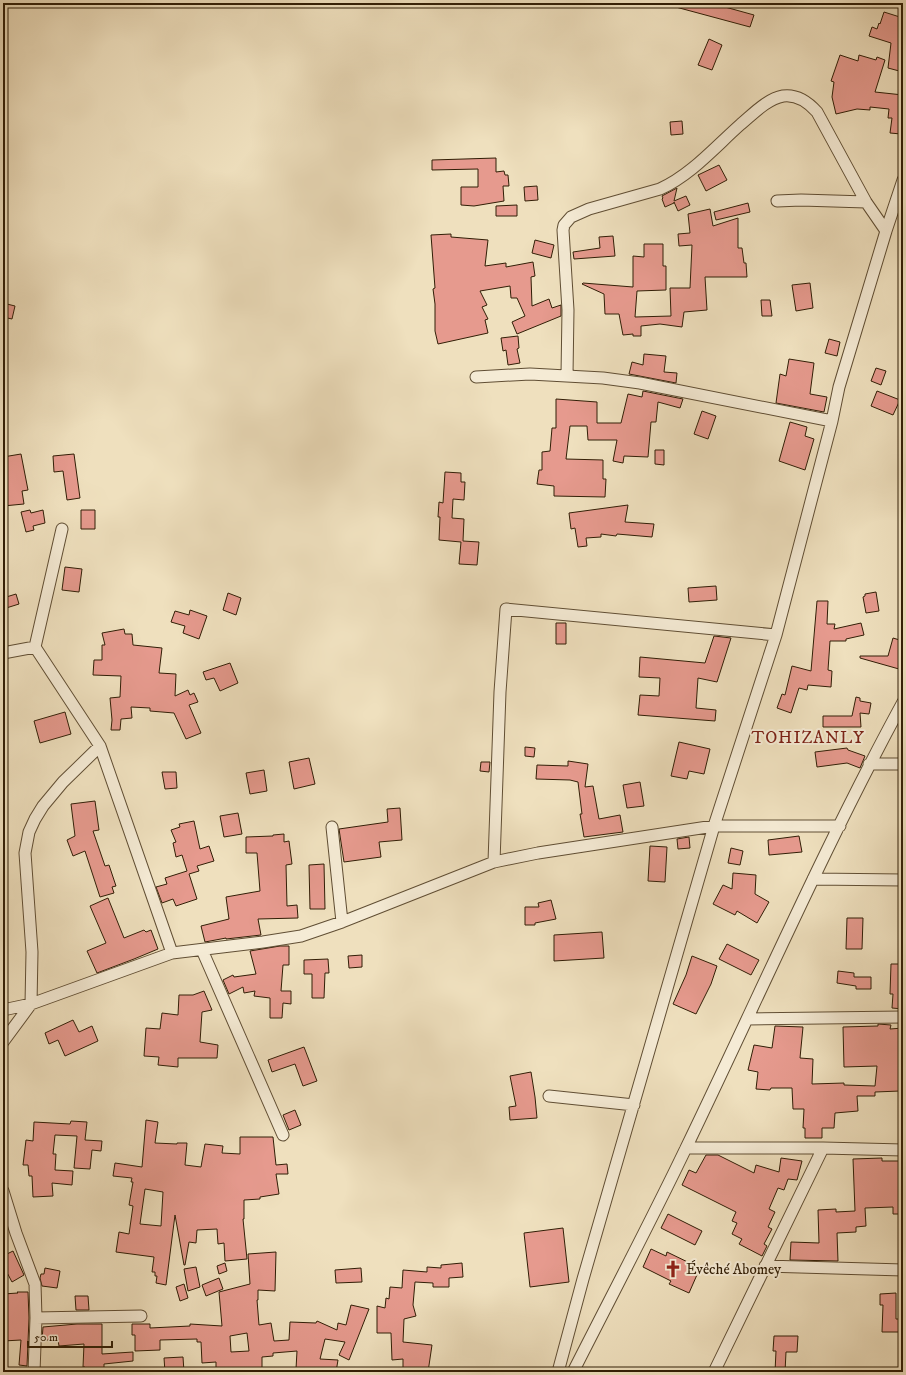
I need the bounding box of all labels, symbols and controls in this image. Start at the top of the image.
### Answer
district label: TOHIZANLY [751,727,865,749]
church icon: Évêché Abomey [663,1259,683,1279]
place label: Évêché Abomey [686,1260,782,1279]
scale bar [28,1323,112,1349]
text: 50 m [34,1330,58,1345]

